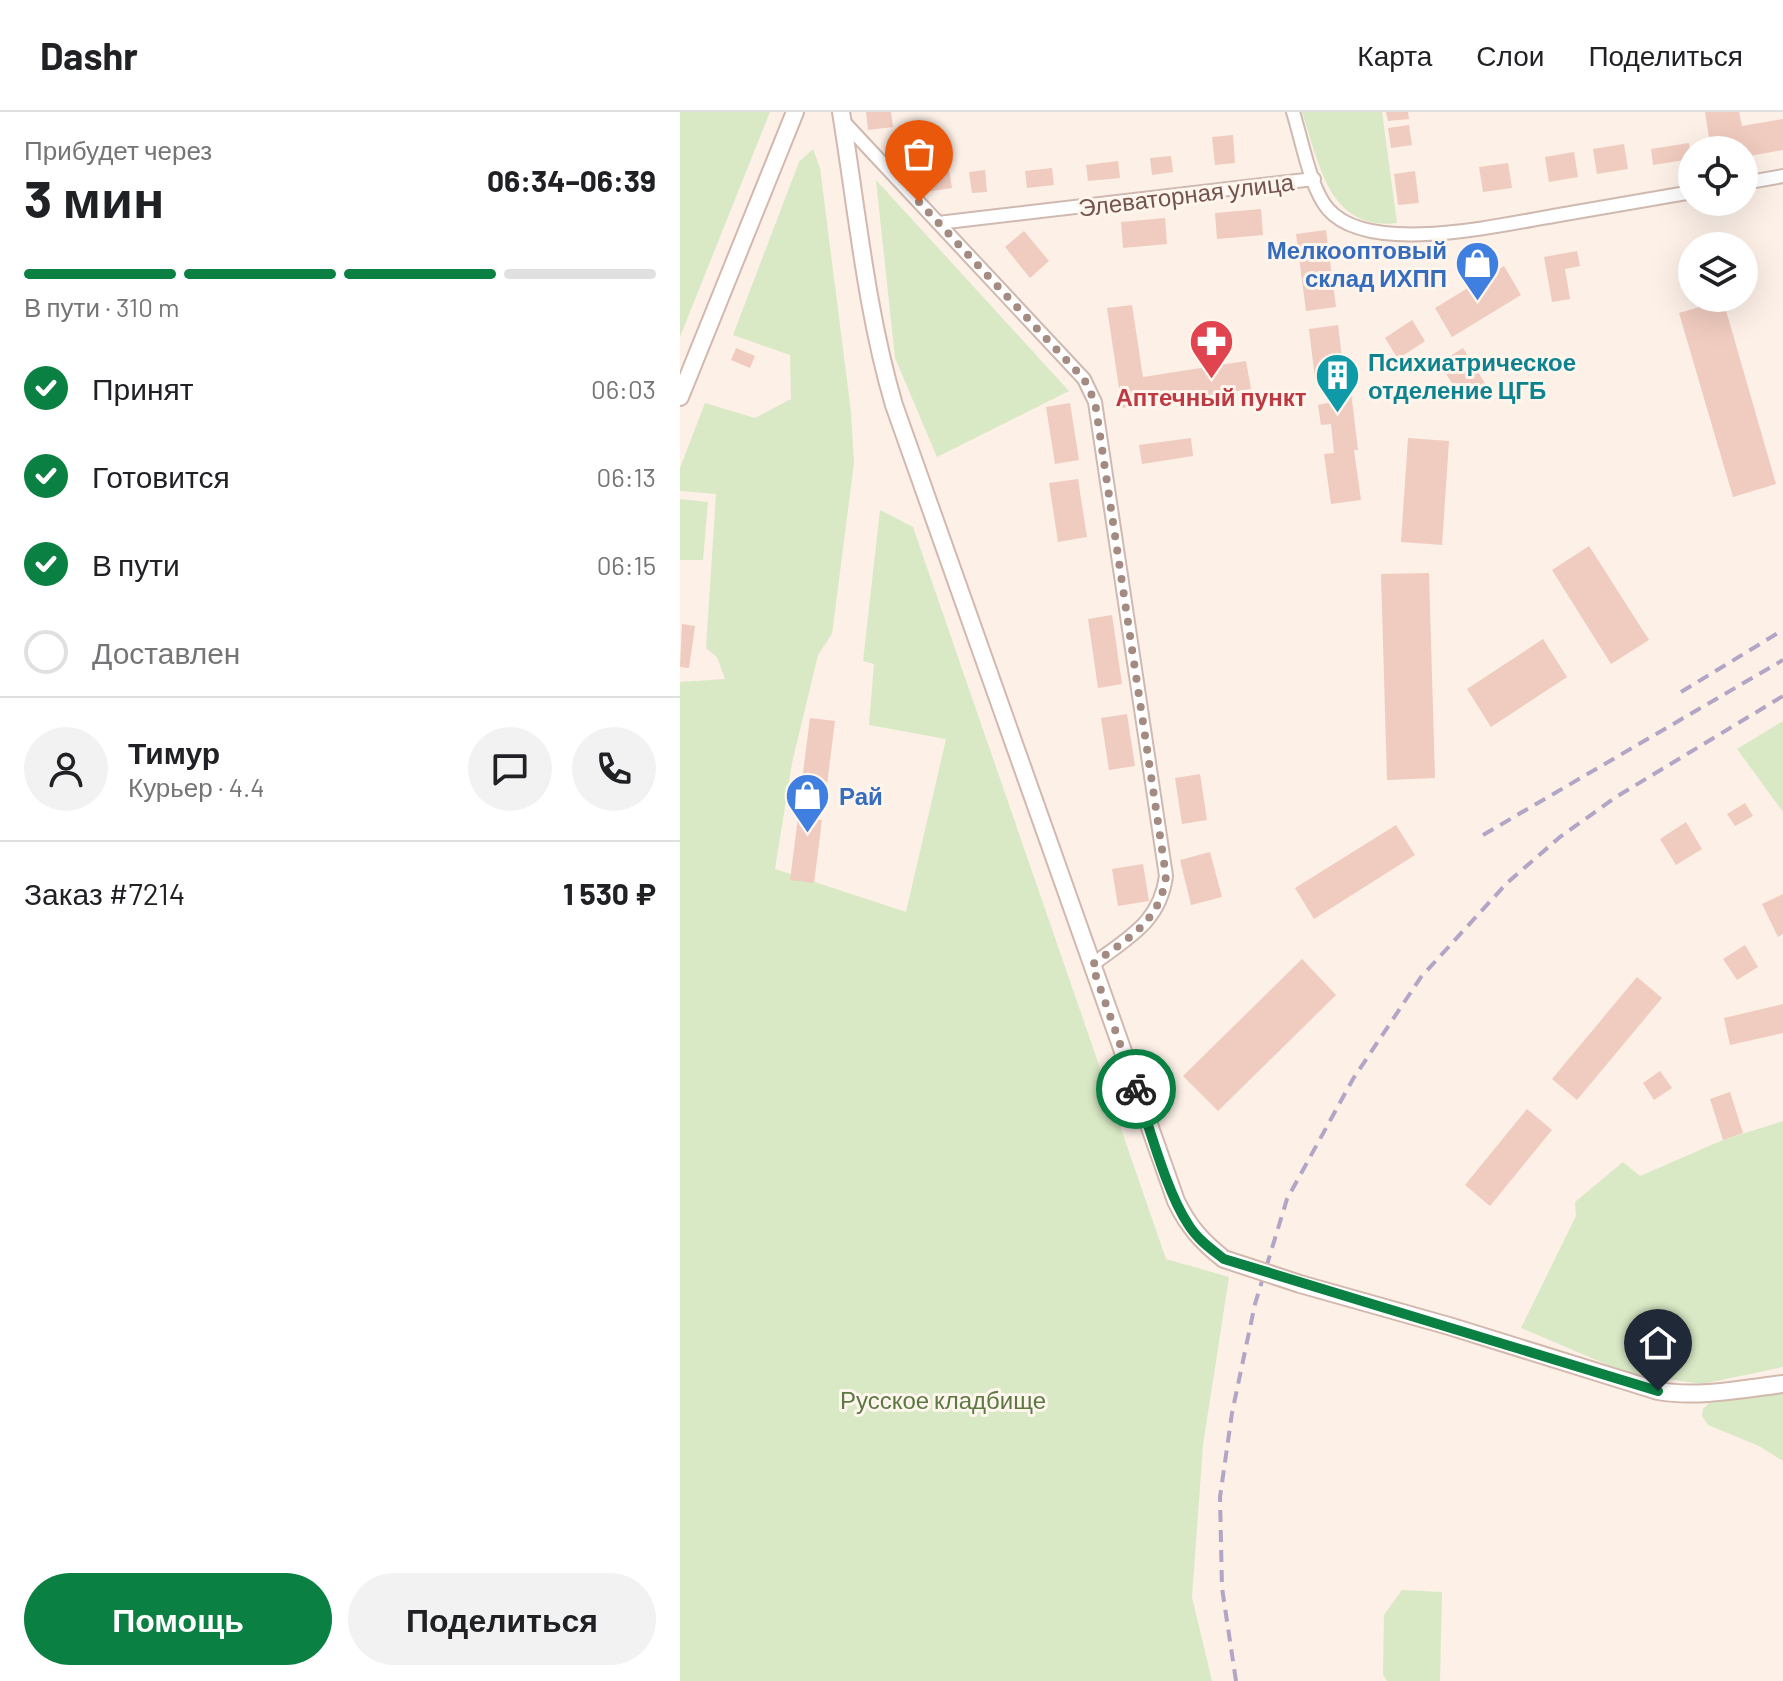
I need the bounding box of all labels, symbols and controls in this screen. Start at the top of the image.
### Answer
text: Dashr [40,32,138,78]
text: Карта [1357,38,1432,72]
text: Слои [1476,38,1544,72]
text: Поделиться [1588,38,1743,72]
pin [885,120,953,202]
icon: bag [897,132,941,176]
text: Прибудет через [24,134,212,165]
map controls [1678,136,1758,312]
button: locate [1678,136,1758,216]
text: 06:34–06:39 [487,162,656,198]
text: 3 мин [24,166,164,228]
street label: Элеваторная улица [1077,166,1296,222]
button: layers [1678,232,1758,312]
place label: Мелкооптовый склад ИХПП [1267,235,1447,292]
shop icon: Мелкооптовый склад ИХПП [1454,239,1502,302]
text: В пути · 310 m [24,291,180,322]
pharmacy icon: Аптечный пункт [1187,318,1235,381]
place label: Психиатрическое отделение ЦГБ [1368,347,1576,404]
building icon: Психиатрическое отделение ЦГБ [1313,351,1361,414]
icon: check [24,366,68,410]
text: Принят [92,370,194,406]
text: 06:03 [591,373,656,404]
place label: Аптечный пункт [1116,382,1307,411]
icon: check [24,454,68,498]
text: Готовится [92,458,230,494]
text: 06:13 [597,461,656,492]
icon: check [24,542,68,586]
text: В пути [92,546,180,582]
text: 06:15 [597,549,656,580]
text: Доставлен [92,634,240,670]
button: person [24,727,108,811]
button: chat [468,727,552,811]
button: phone [572,727,656,811]
text: Тимур [128,734,220,770]
text: Курьер · 4.4 [128,771,265,802]
shop icon: Рай [784,771,832,834]
place label: Рай [839,781,883,810]
text: Заказ #7214 [24,875,185,911]
text: 1 530 ₽ [563,875,656,911]
courier [1096,1049,1176,1129]
icon: bike [1114,1067,1158,1111]
pin [1624,1309,1692,1391]
icon: home [1636,1321,1680,1365]
park label: Русское кладбище [840,1385,1046,1414]
button: Помощь [24,1573,332,1665]
button: Поделиться [348,1573,656,1665]

